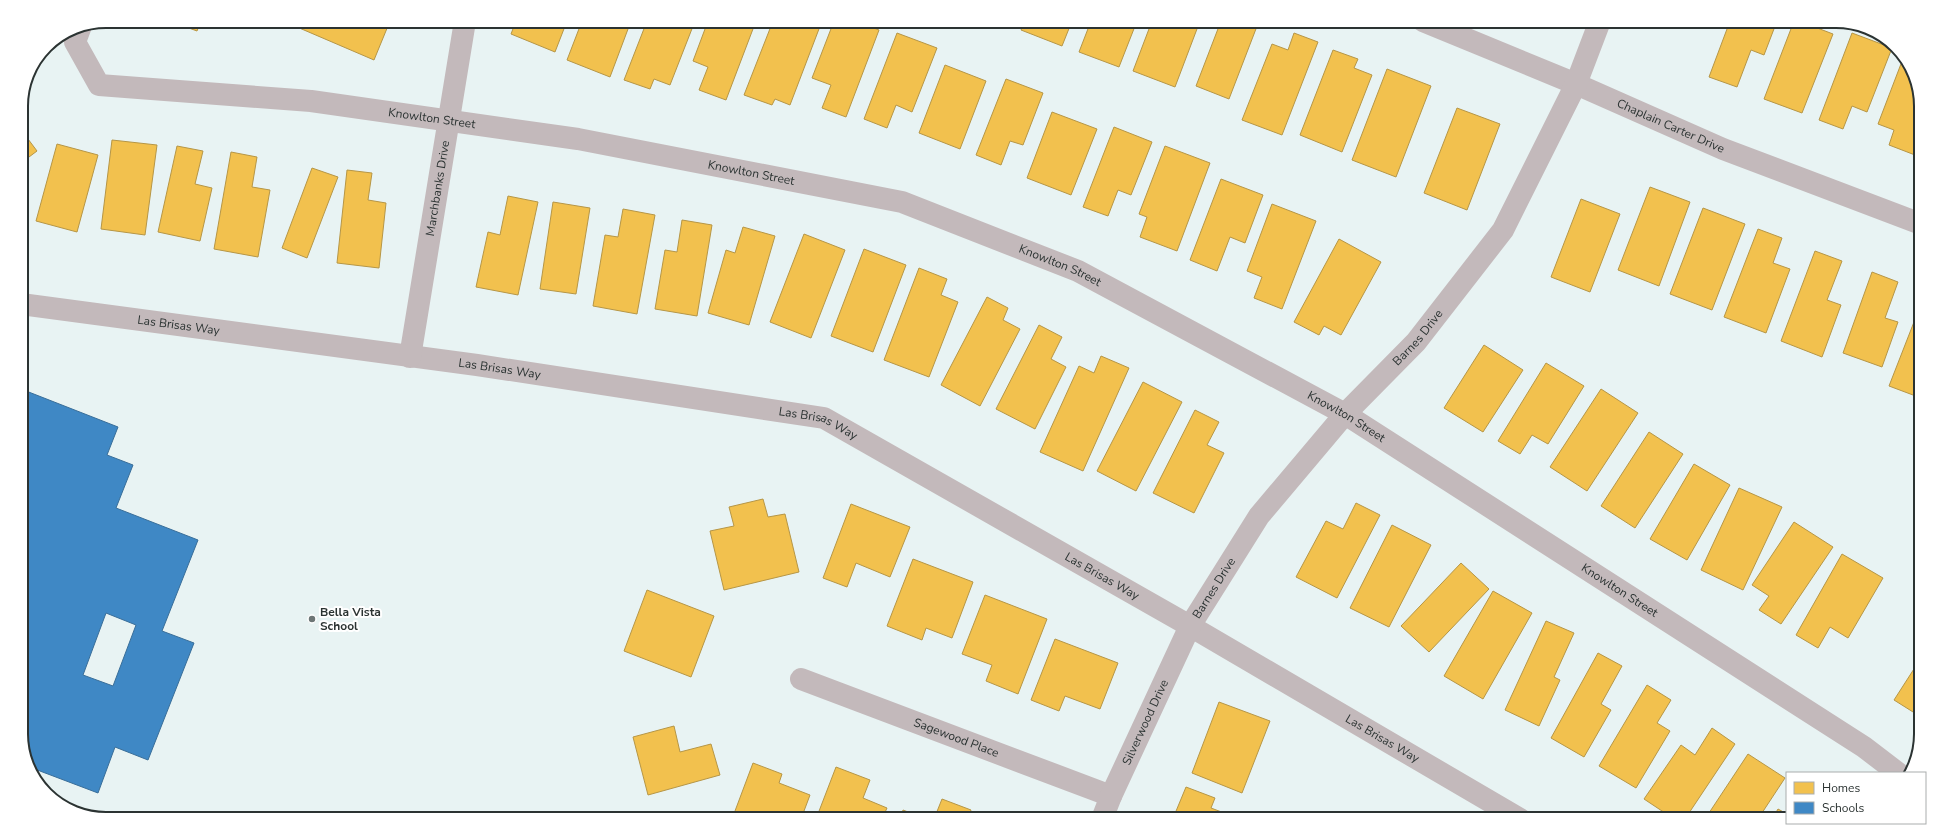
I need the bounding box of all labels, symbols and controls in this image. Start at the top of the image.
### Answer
street label: Chaplain Carter Drive [1614,95,1727,157]
street label: Knowlton Street [387,104,477,132]
street label: Marchbanks Drive [422,139,453,237]
street label: Knowlton Street [706,156,797,189]
street label: Knowlton Street [1017,241,1105,290]
street label: Barnes Drive [1389,306,1446,369]
street label: Las Brisas Way [136,312,222,339]
street label: Las Brisas Way [458,355,543,383]
street label: Knowlton Street [1305,387,1389,446]
street label: Las Brisas Way [778,403,861,444]
street label: Las Brisas Way [1062,549,1143,604]
street label: Barnes Drive [1189,554,1239,622]
street label: Knowlton Street [1578,560,1662,621]
place label: Bella Vista School [320,604,381,634]
marker: Bella Vista School [307,614,317,624]
street label: Silverwood Drive [1118,677,1172,768]
street label: Las Brisas Way [1343,711,1423,767]
street label: Sagewood Place [911,714,1001,761]
legend [1786,772,1926,824]
text: Homes [1822,780,1860,796]
text: Schools [1822,800,1865,816]

